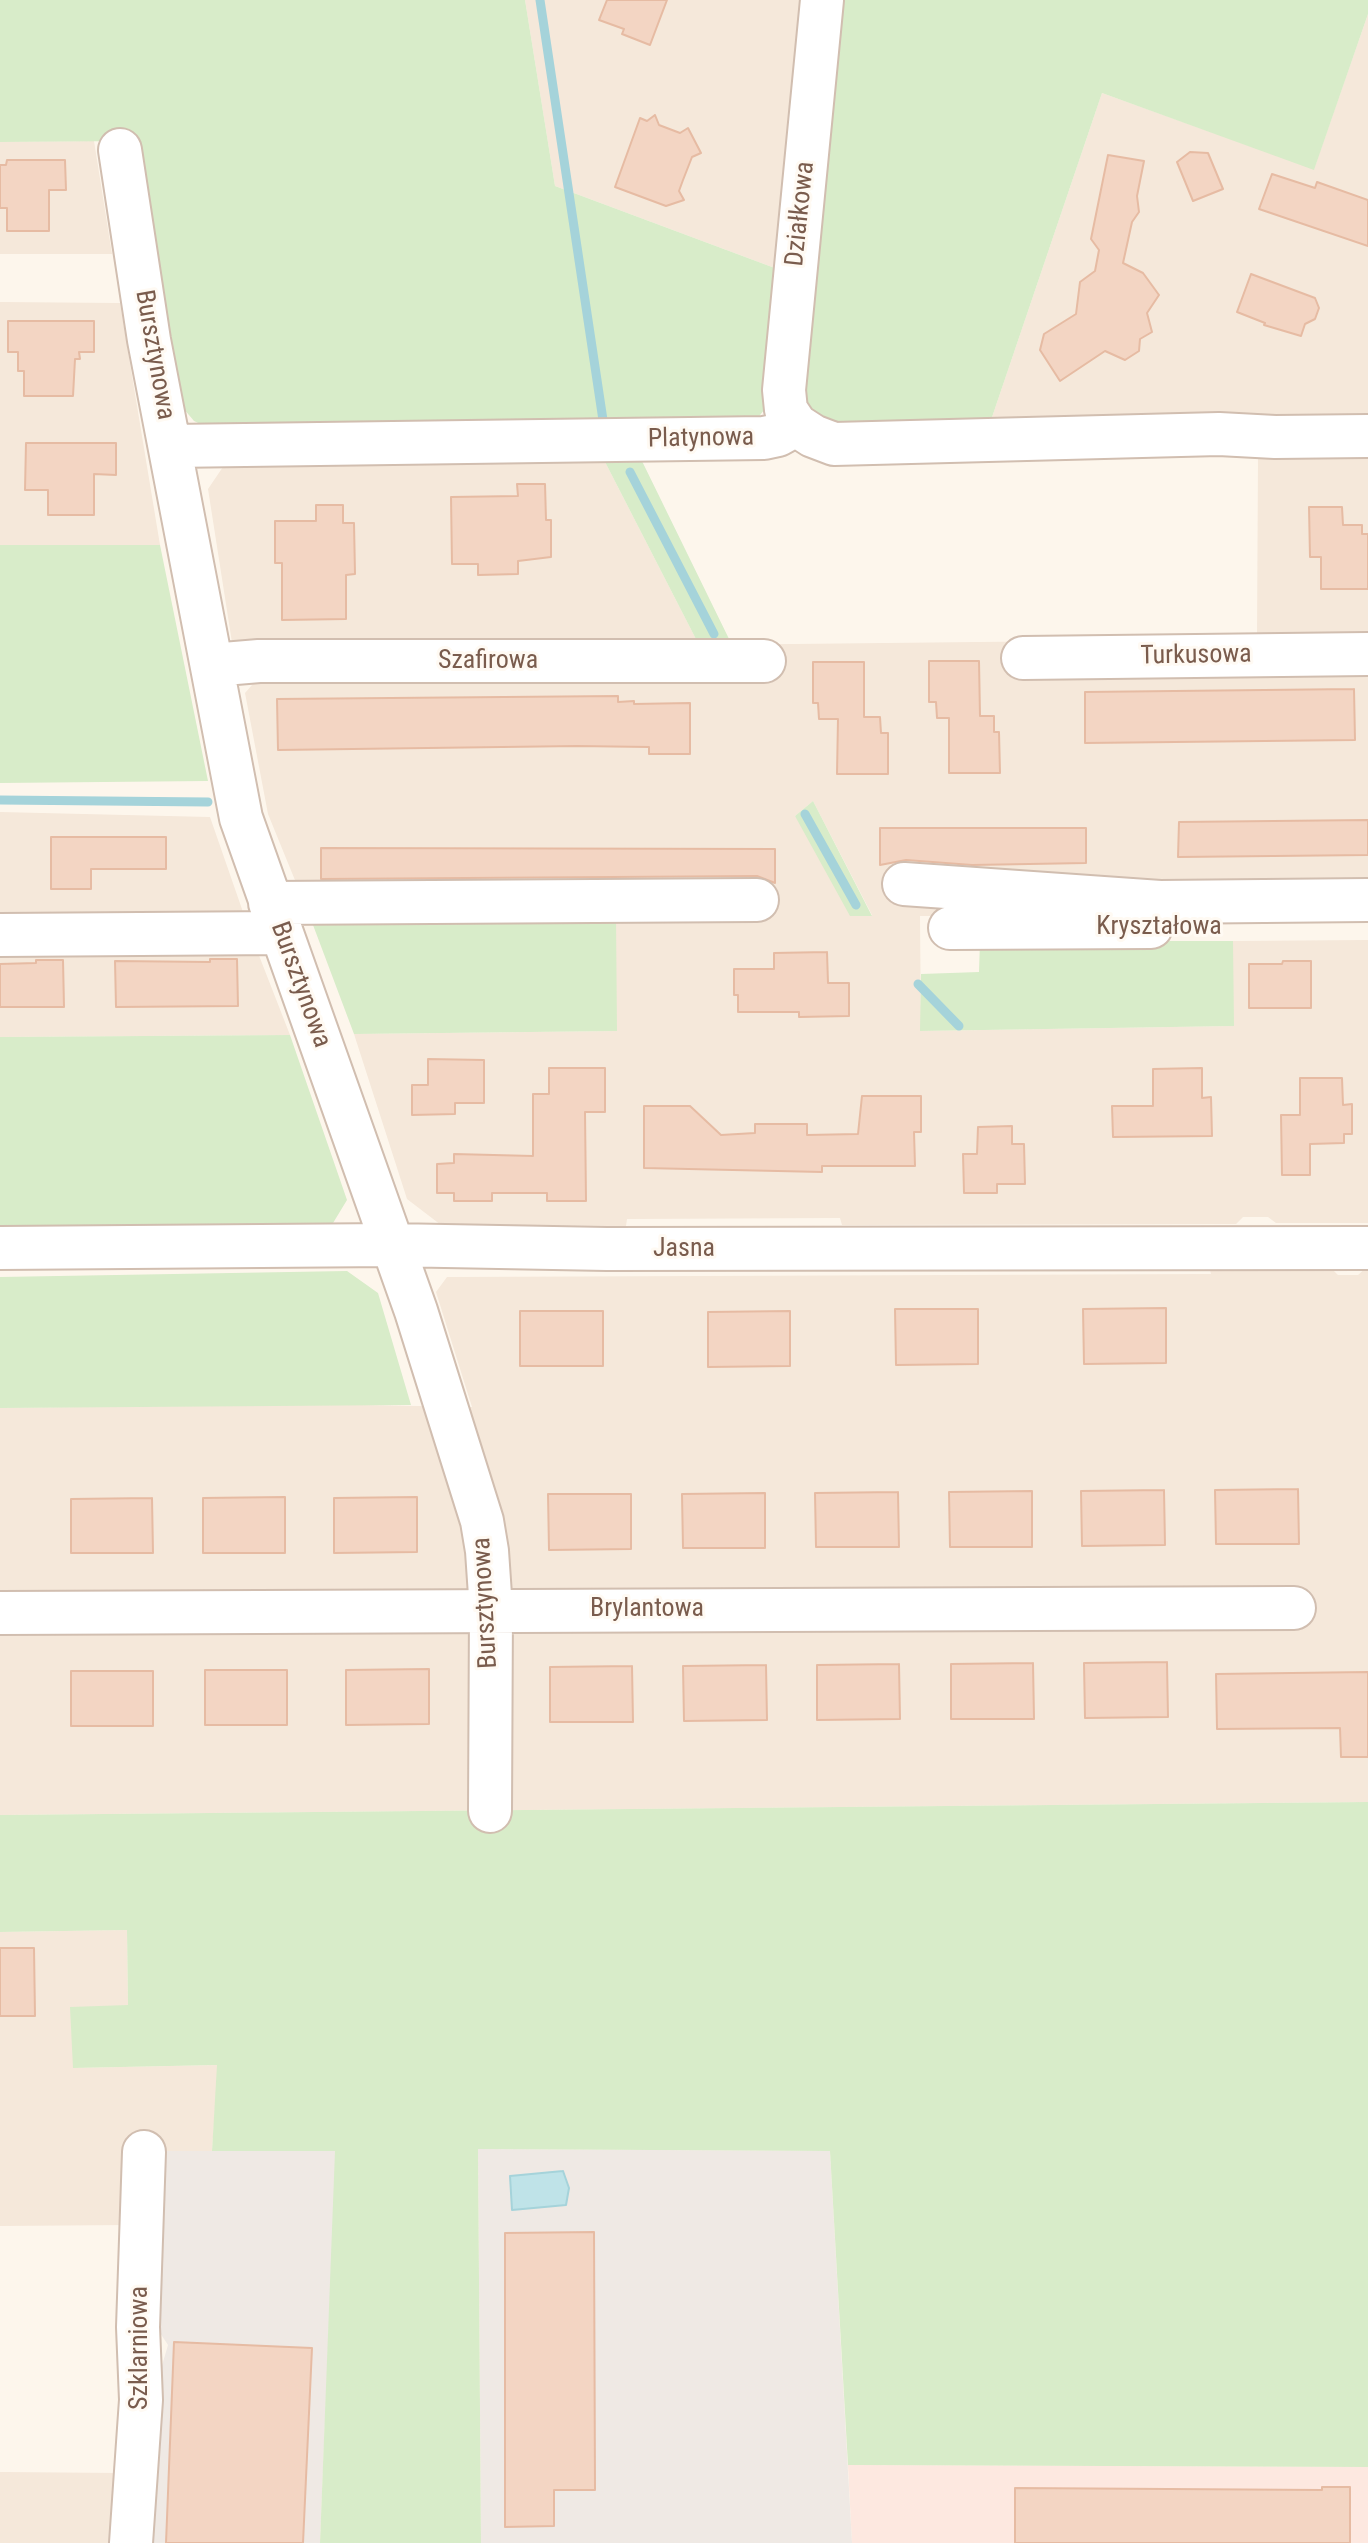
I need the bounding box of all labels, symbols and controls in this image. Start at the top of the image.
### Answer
street label: Działkowa [780,160,822,268]
street label: Bursztynowa [127,288,181,422]
street label: Platynowa [648,422,754,456]
street label: Turkusowa [1140,639,1252,673]
street label: Szafirowa [438,645,538,677]
street label: Kryształowa [1096,911,1222,943]
street label: Bursztynowa [263,918,337,1052]
street label: Jasna [653,1233,715,1265]
street label: Bursztynowa [467,1537,505,1669]
street label: Brylantowa [590,1593,704,1625]
street label: Szklarniowa [124,2286,156,2410]

